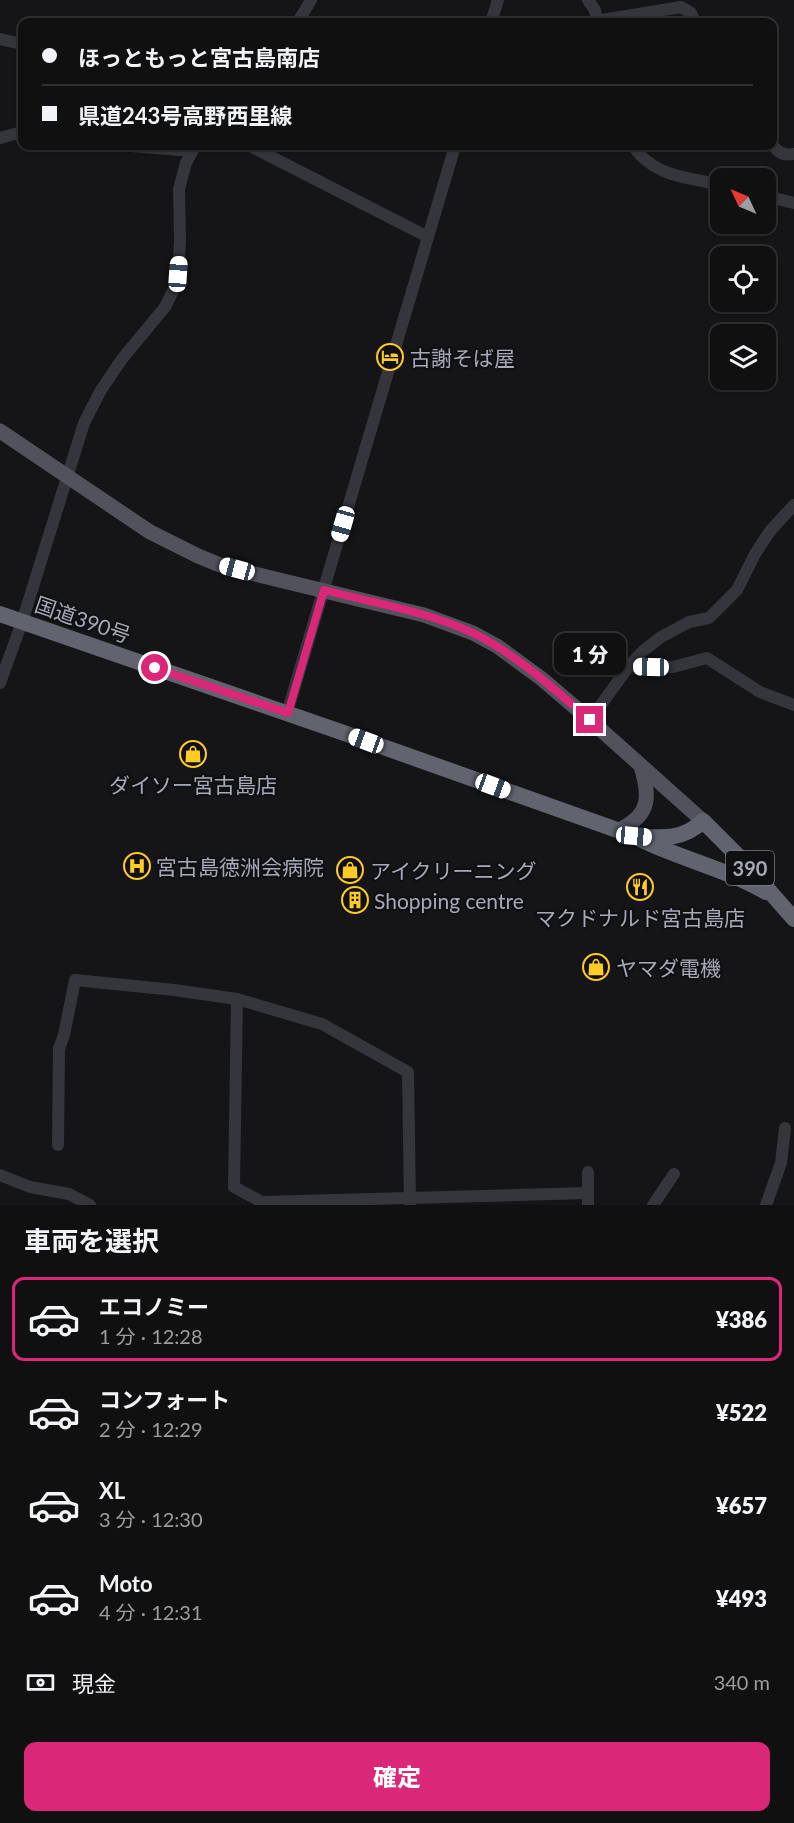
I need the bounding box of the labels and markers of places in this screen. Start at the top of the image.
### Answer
hotel icon: 古謝そば屋 [375,342,405,372]
place label: 古謝そば屋 [410,345,515,370]
shop icon: ダイソー宮古島店 [178,739,208,769]
place label: ダイソー宮古島店 [109,772,277,797]
hospital icon: 宮古島徳洲会病院 [122,851,152,881]
place label: 宮古島徳洲会病院 [156,854,324,879]
shop icon: アイクリーニング [335,855,365,885]
place label: アイクリーニング [370,858,537,883]
restaurant icon: マクドナルド宮古島店 [625,872,655,902]
building icon: Shopping centre [340,885,370,915]
place label: Shopping centre [374,888,524,913]
place label: マクドナルド宮古島店 [535,905,745,930]
shop icon: ヤマダ電機 [581,952,611,982]
place label: ヤマダ電機 [616,955,721,980]

